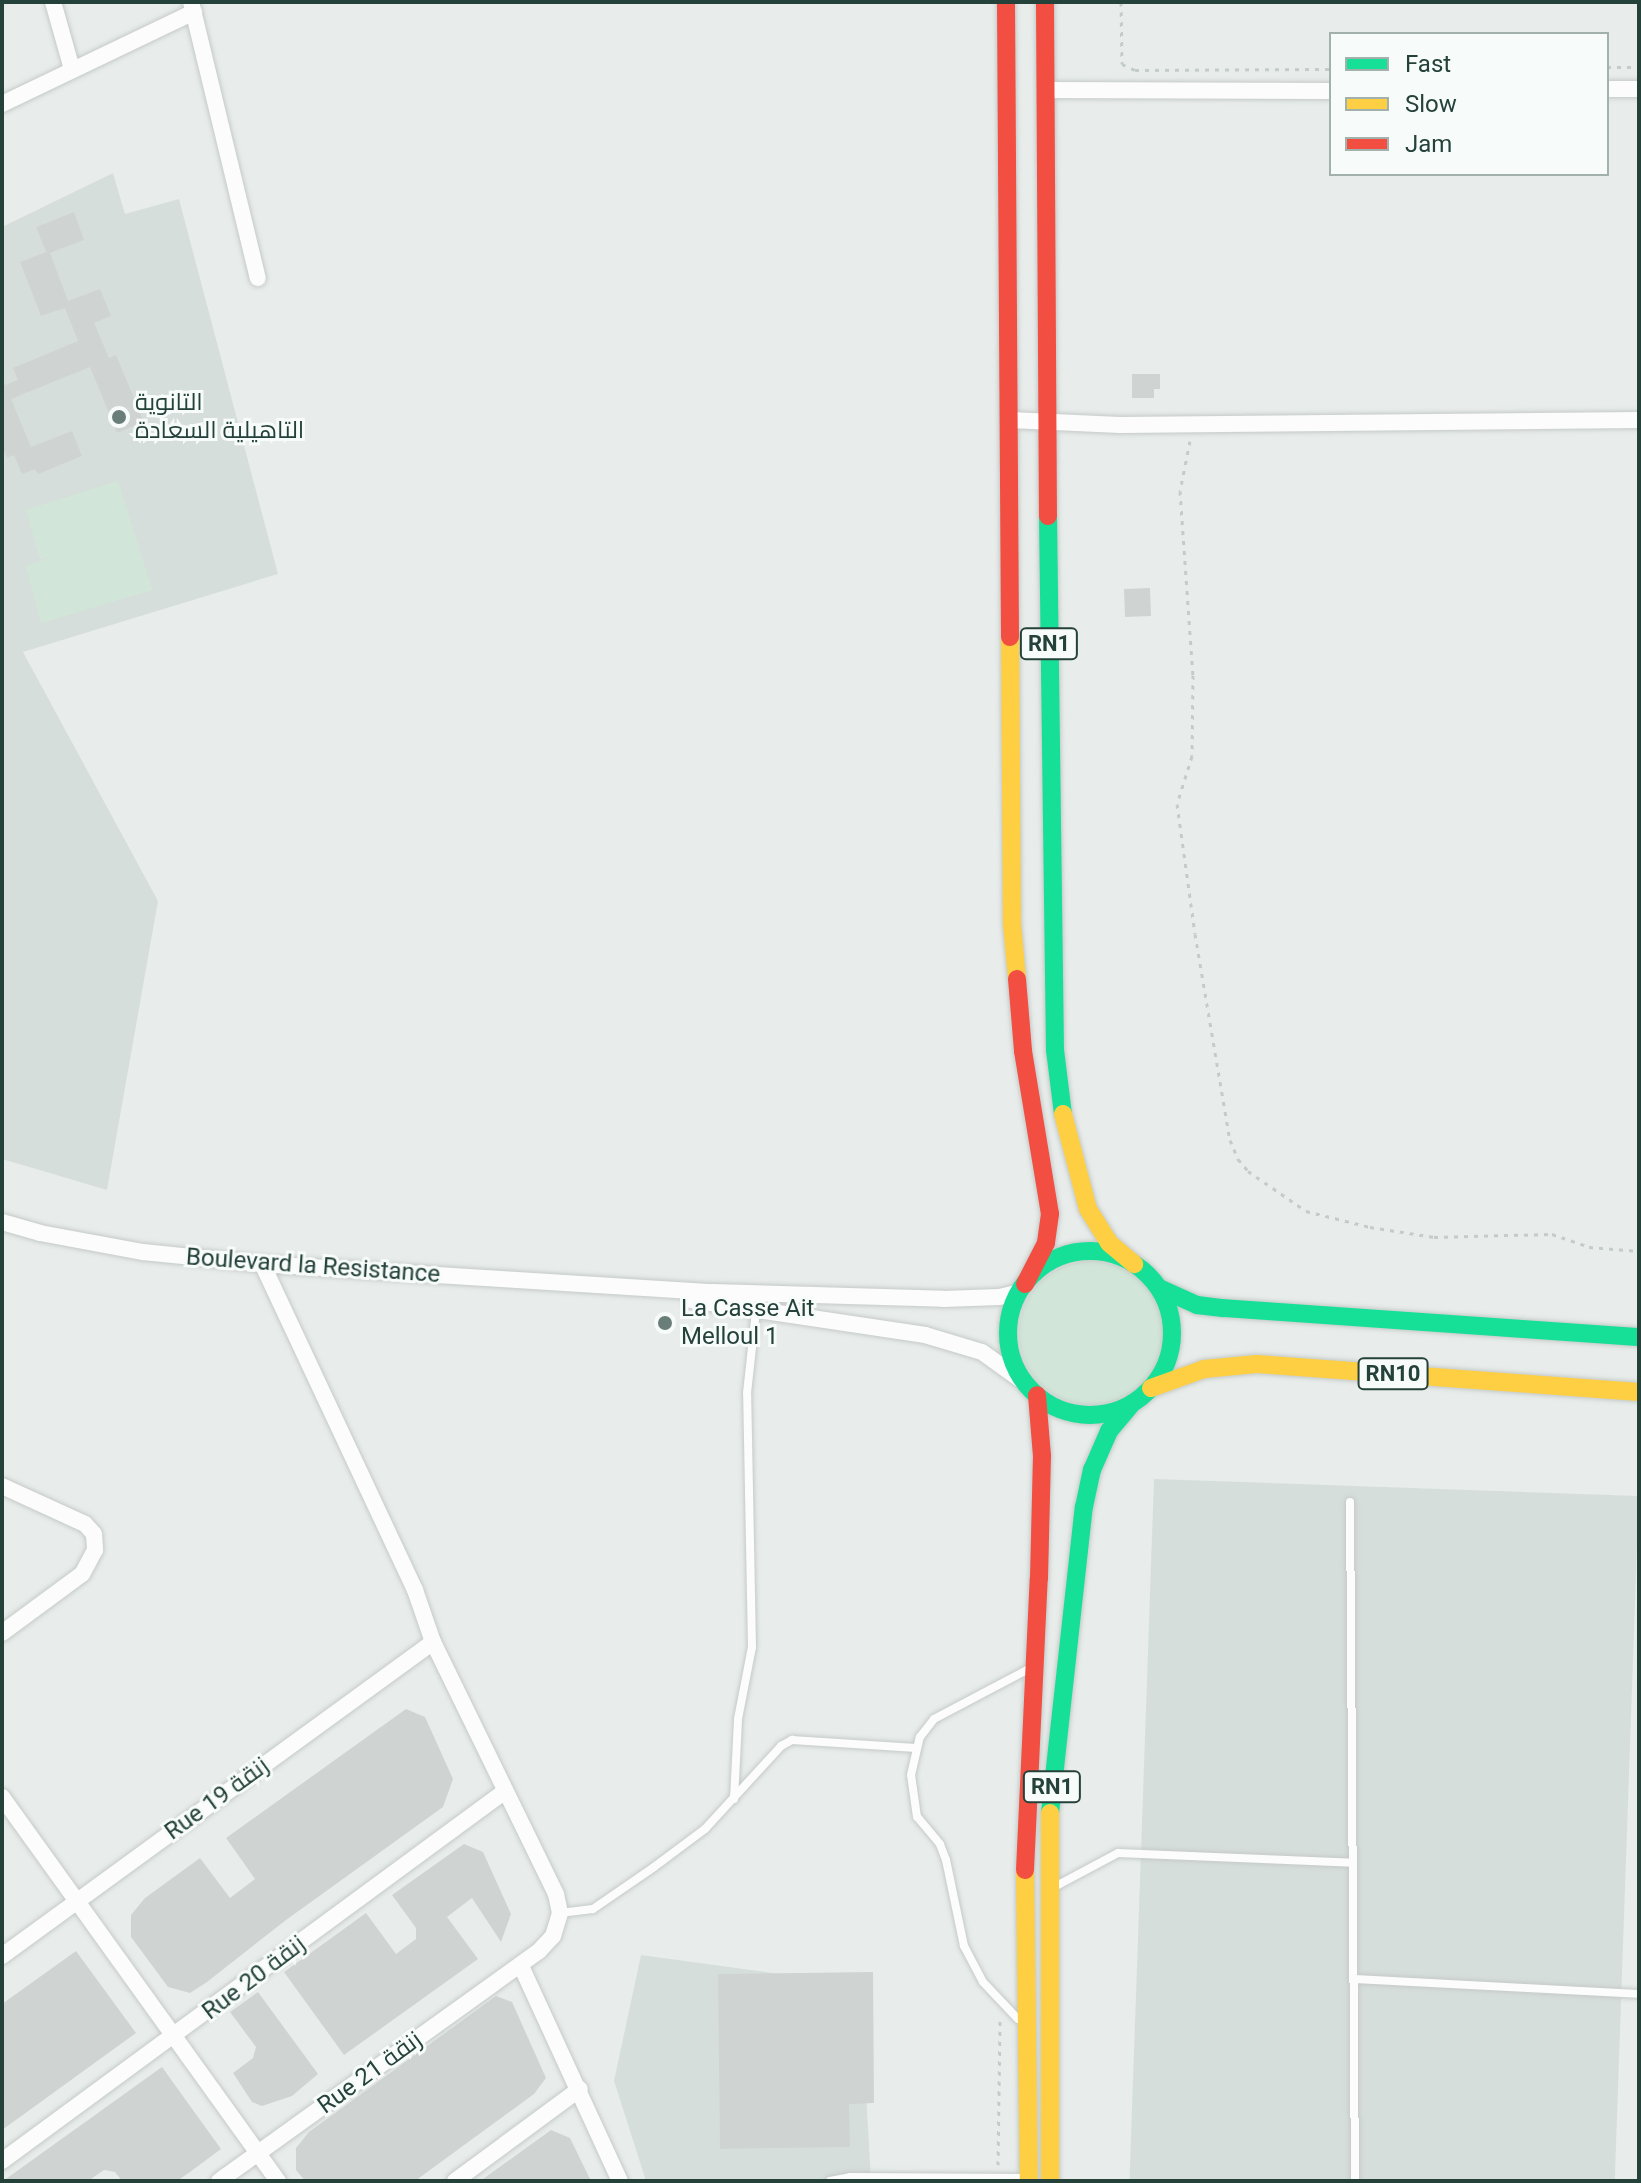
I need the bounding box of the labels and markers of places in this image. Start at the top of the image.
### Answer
place label: التانوية التاهيلية السعادة [135,389,304,445]
marker: التانوية التاهيلية السعادة [110,408,128,426]
place label: La Casse Ait Melloul 1 [681,1295,814,1351]
marker: La Casse Ait Melloul 1 [656,1314,674,1332]

